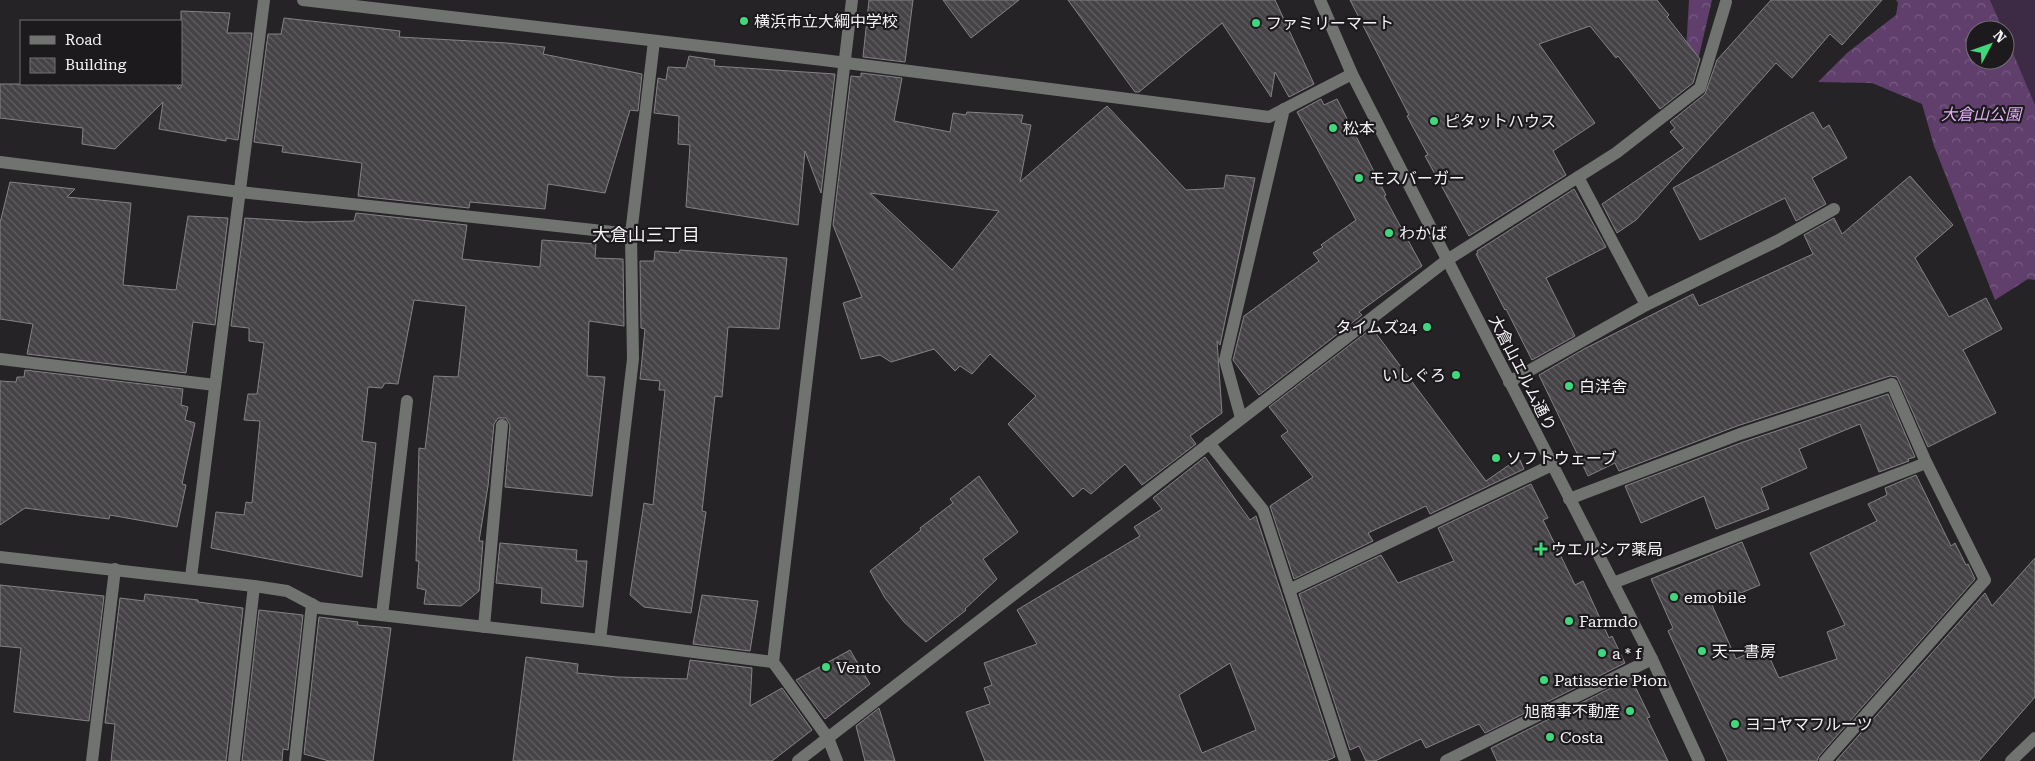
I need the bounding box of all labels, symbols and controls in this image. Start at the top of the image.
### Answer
place label: 横浜市立大綱中学校 [754,12,898,31]
place label: ファミリーマート [1266,14,1394,33]
marker: 横浜市立大綱中学校 [738,15,750,27]
marker: ファミリーマート [1250,17,1262,29]
legend [20,20,182,85]
north arrow [1965,20,2015,70]
text: N [1990,27,2010,46]
text: Road [65,31,102,49]
text: Building [65,56,127,74]
park label: 大倉山公園 [1941,105,2023,124]
place label: ピタットハウス [1444,112,1556,131]
marker: ピタットハウス [1428,115,1440,127]
place label: 松本 [1343,119,1375,138]
marker: 松本 [1327,122,1339,134]
place label: モスバーガー [1369,169,1465,188]
marker: モスバーガー [1353,172,1365,184]
district label: 大倉山三丁目 [592,224,700,245]
place label: わかば [1399,224,1447,243]
marker: わかば [1383,227,1395,239]
street label: 大倉山エルム通り [1485,312,1560,434]
place label: タイムズ24 [1335,318,1417,337]
marker: タイムズ24 [1421,321,1433,333]
place label: いしぐろ [1382,366,1446,385]
marker: いしぐろ [1450,369,1462,381]
place label: 白洋舎 [1579,377,1627,396]
marker: 白洋舎 [1563,380,1575,392]
place label: ソフトウェーブ [1506,449,1617,468]
marker: ソフトウェーブ [1490,452,1502,464]
place label: ウエルシア薬局 [1551,540,1663,559]
marker: ウエルシア薬局 [1535,543,1547,555]
place label: emobile [1684,588,1747,607]
marker: emobile [1668,591,1680,603]
place label: Farmdo [1579,612,1638,631]
marker: Farmdo [1563,615,1575,627]
place label: 天一書房 [1712,642,1776,661]
place label: a * f [1612,644,1642,663]
marker: 天一書房 [1696,645,1708,657]
marker: a * f [1596,647,1608,659]
place label: Vento [836,658,881,677]
marker: Vento [820,661,832,673]
place label: Patisserie Pion [1554,671,1667,690]
marker: Patisserie Pion [1538,674,1550,686]
place label: 旭商事不動産 [1524,702,1620,721]
marker: 旭商事不動産 [1624,705,1636,717]
place label: ヨコヤマフルーツ [1745,715,1873,734]
marker: ヨコヤマフルーツ [1729,718,1741,730]
place label: Costa [1560,728,1604,747]
marker: Costa [1544,731,1556,743]

